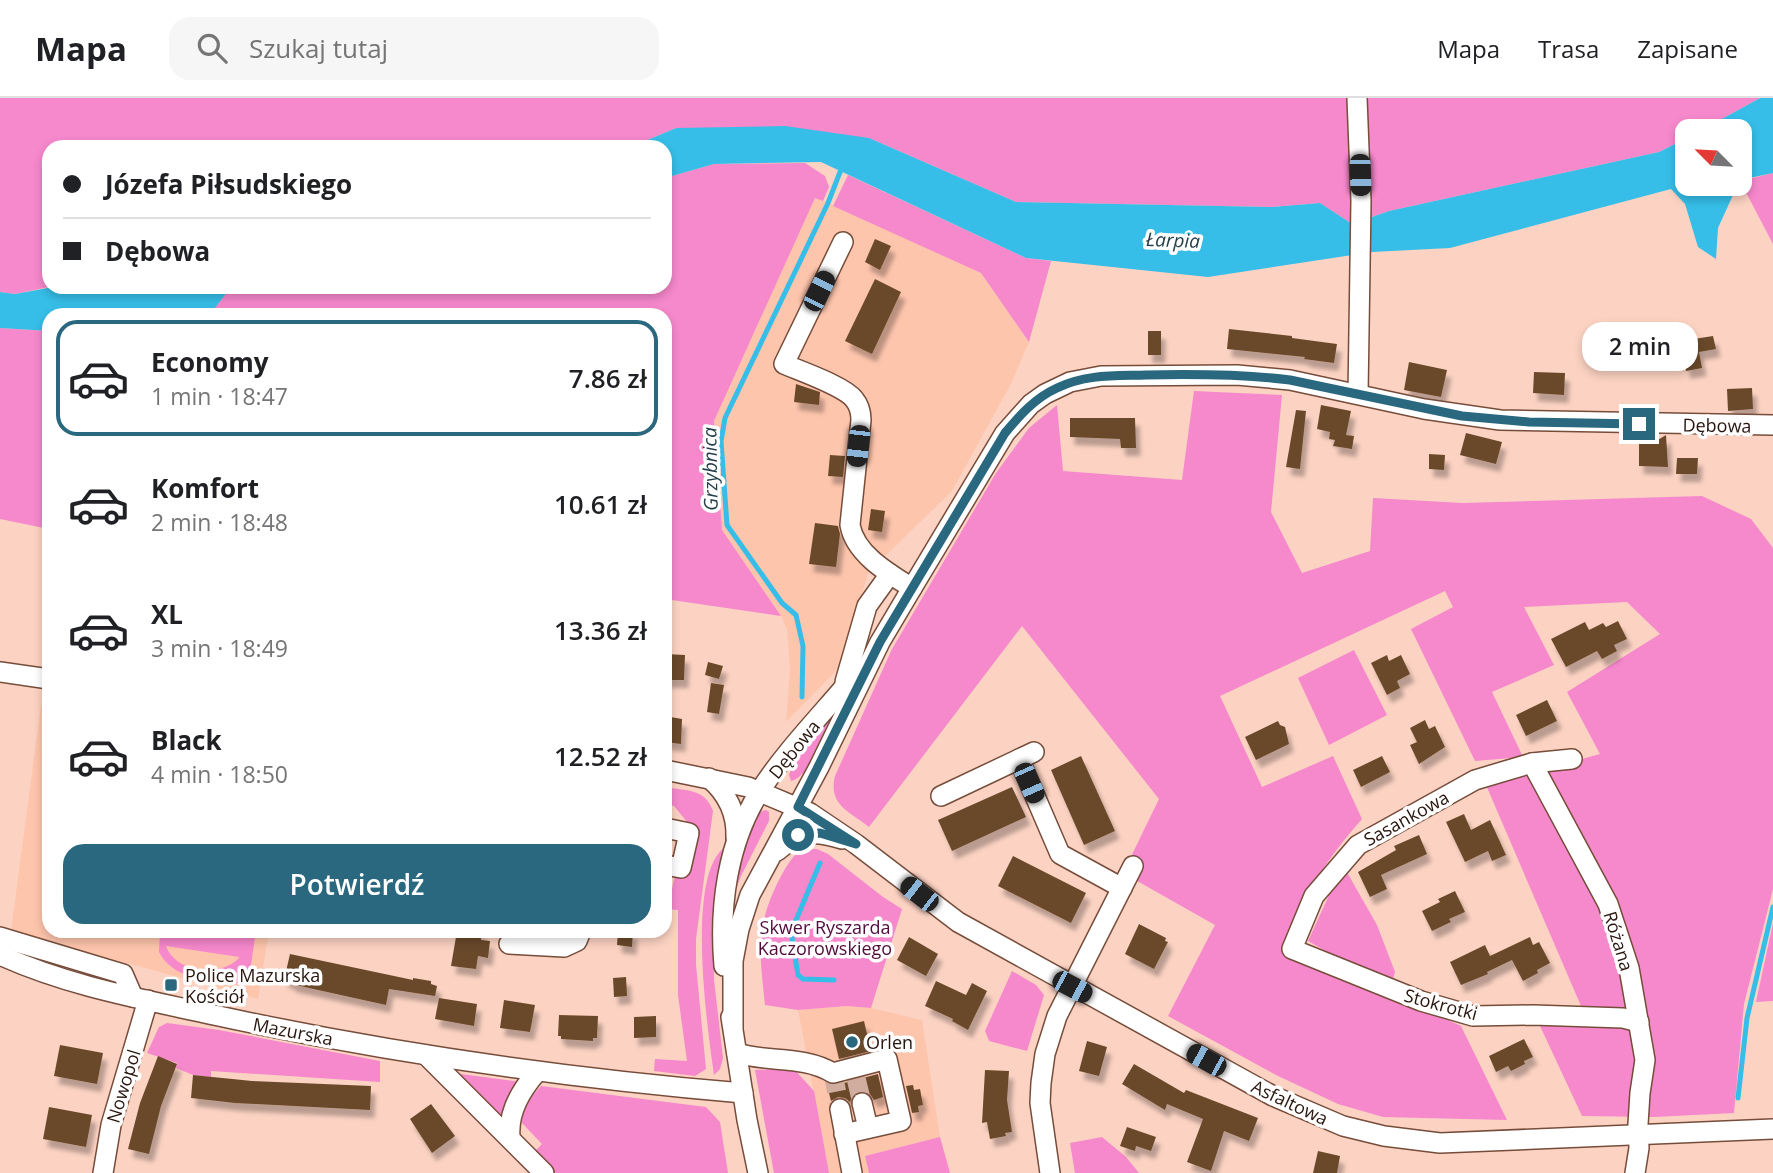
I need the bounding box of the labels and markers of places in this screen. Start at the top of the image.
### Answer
place label: Police Mazurska Kościół [185,963,320,1008]
marker: Police Mazurska Kościół [163,977,179,993]
place label: Orlen [866,1030,913,1054]
marker: Orlen [844,1034,860,1050]

